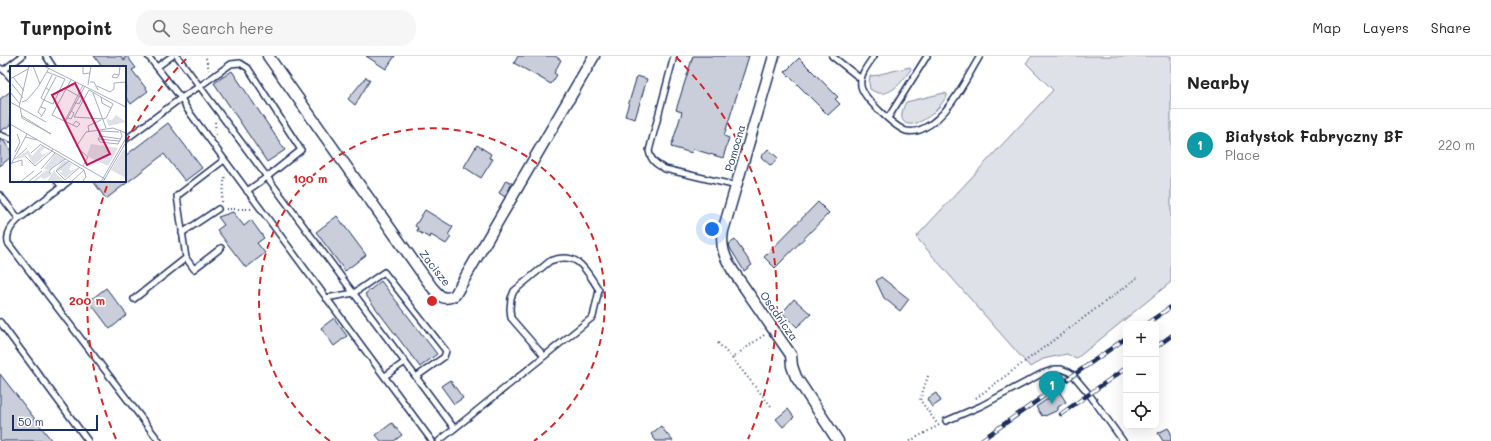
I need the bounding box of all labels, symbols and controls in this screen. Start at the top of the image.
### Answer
search box [136,10,416,46]
text: Turnpoint [20,15,112,40]
icon: search [150,17,172,39]
text: Search here [182,18,273,38]
text: Map [1312,18,1341,37]
text: Layers [1363,18,1409,37]
text: Share [1431,18,1471,37]
inset map [10,66,126,182]
text: Nearby [1187,71,1249,93]
street label: Pomocna [721,123,748,173]
text: Białystok Fabryczny BF [1225,126,1403,146]
text: 1 [1197,136,1203,153]
text: 220 m [1438,136,1475,153]
text: Place [1225,146,1260,163]
text: 100 m [293,170,327,186]
your location [702,219,722,239]
street label: Zacisze [416,246,454,289]
street label: Osadnicza [757,288,802,343]
text: 200 m [69,292,105,308]
centre of rings [425,294,439,308]
map controls [1123,321,1159,429]
button: + [1123,321,1159,357]
button: − [1123,357,1159,393]
pin: 1 [1039,371,1065,404]
button: locate [1123,393,1159,429]
scale bar [12,413,98,432]
text: 50 m [18,414,44,429]

